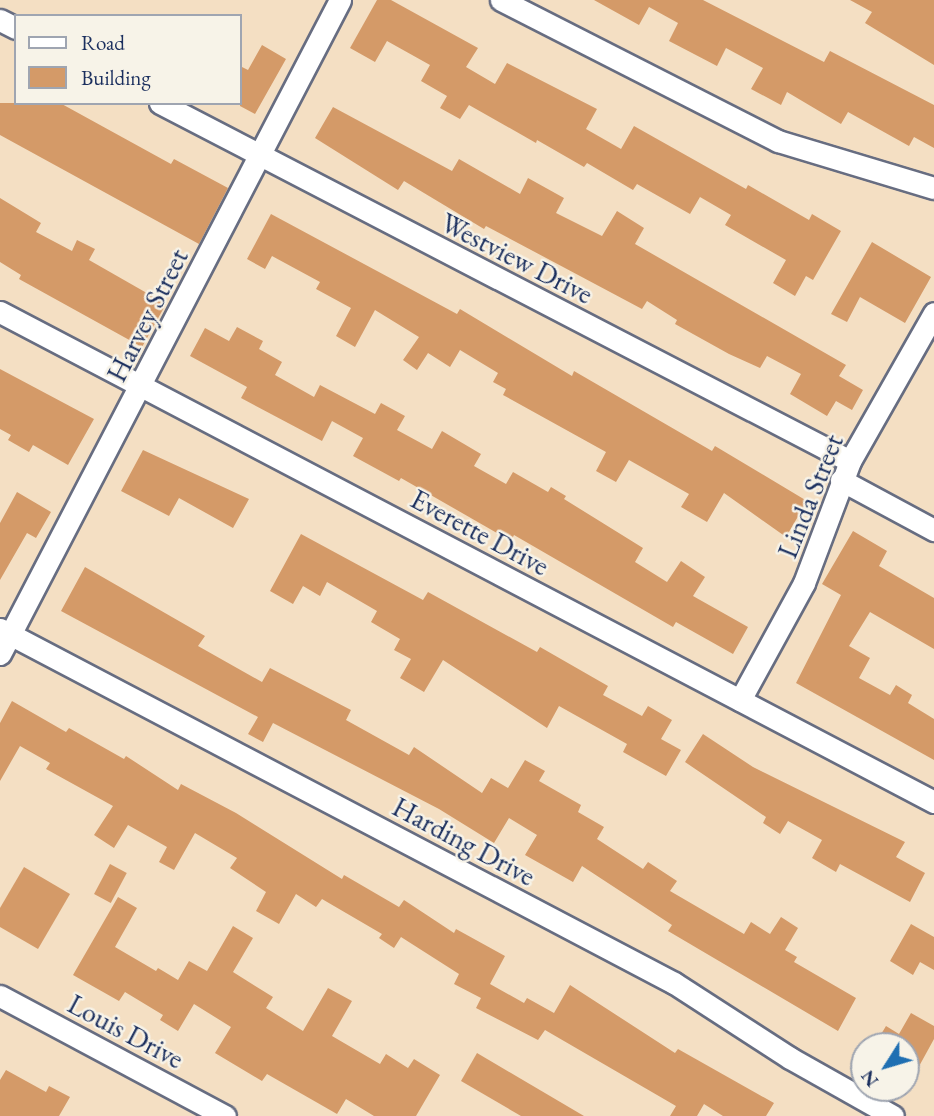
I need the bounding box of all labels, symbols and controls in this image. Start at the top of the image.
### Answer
legend [14,14,242,105]
text: Road [81,29,125,56]
text: Building [81,64,151,91]
street label: Westview Drive [435,205,599,311]
street label: Harvey Street [99,243,195,387]
street label: Linda Street [770,429,850,563]
street label: Everette Drive [405,482,555,582]
street label: Harding Drive [387,789,541,893]
street label: Louis Drive [62,987,190,1075]
north arrow [850,1032,920,1102]
text: N [855,1065,884,1092]

